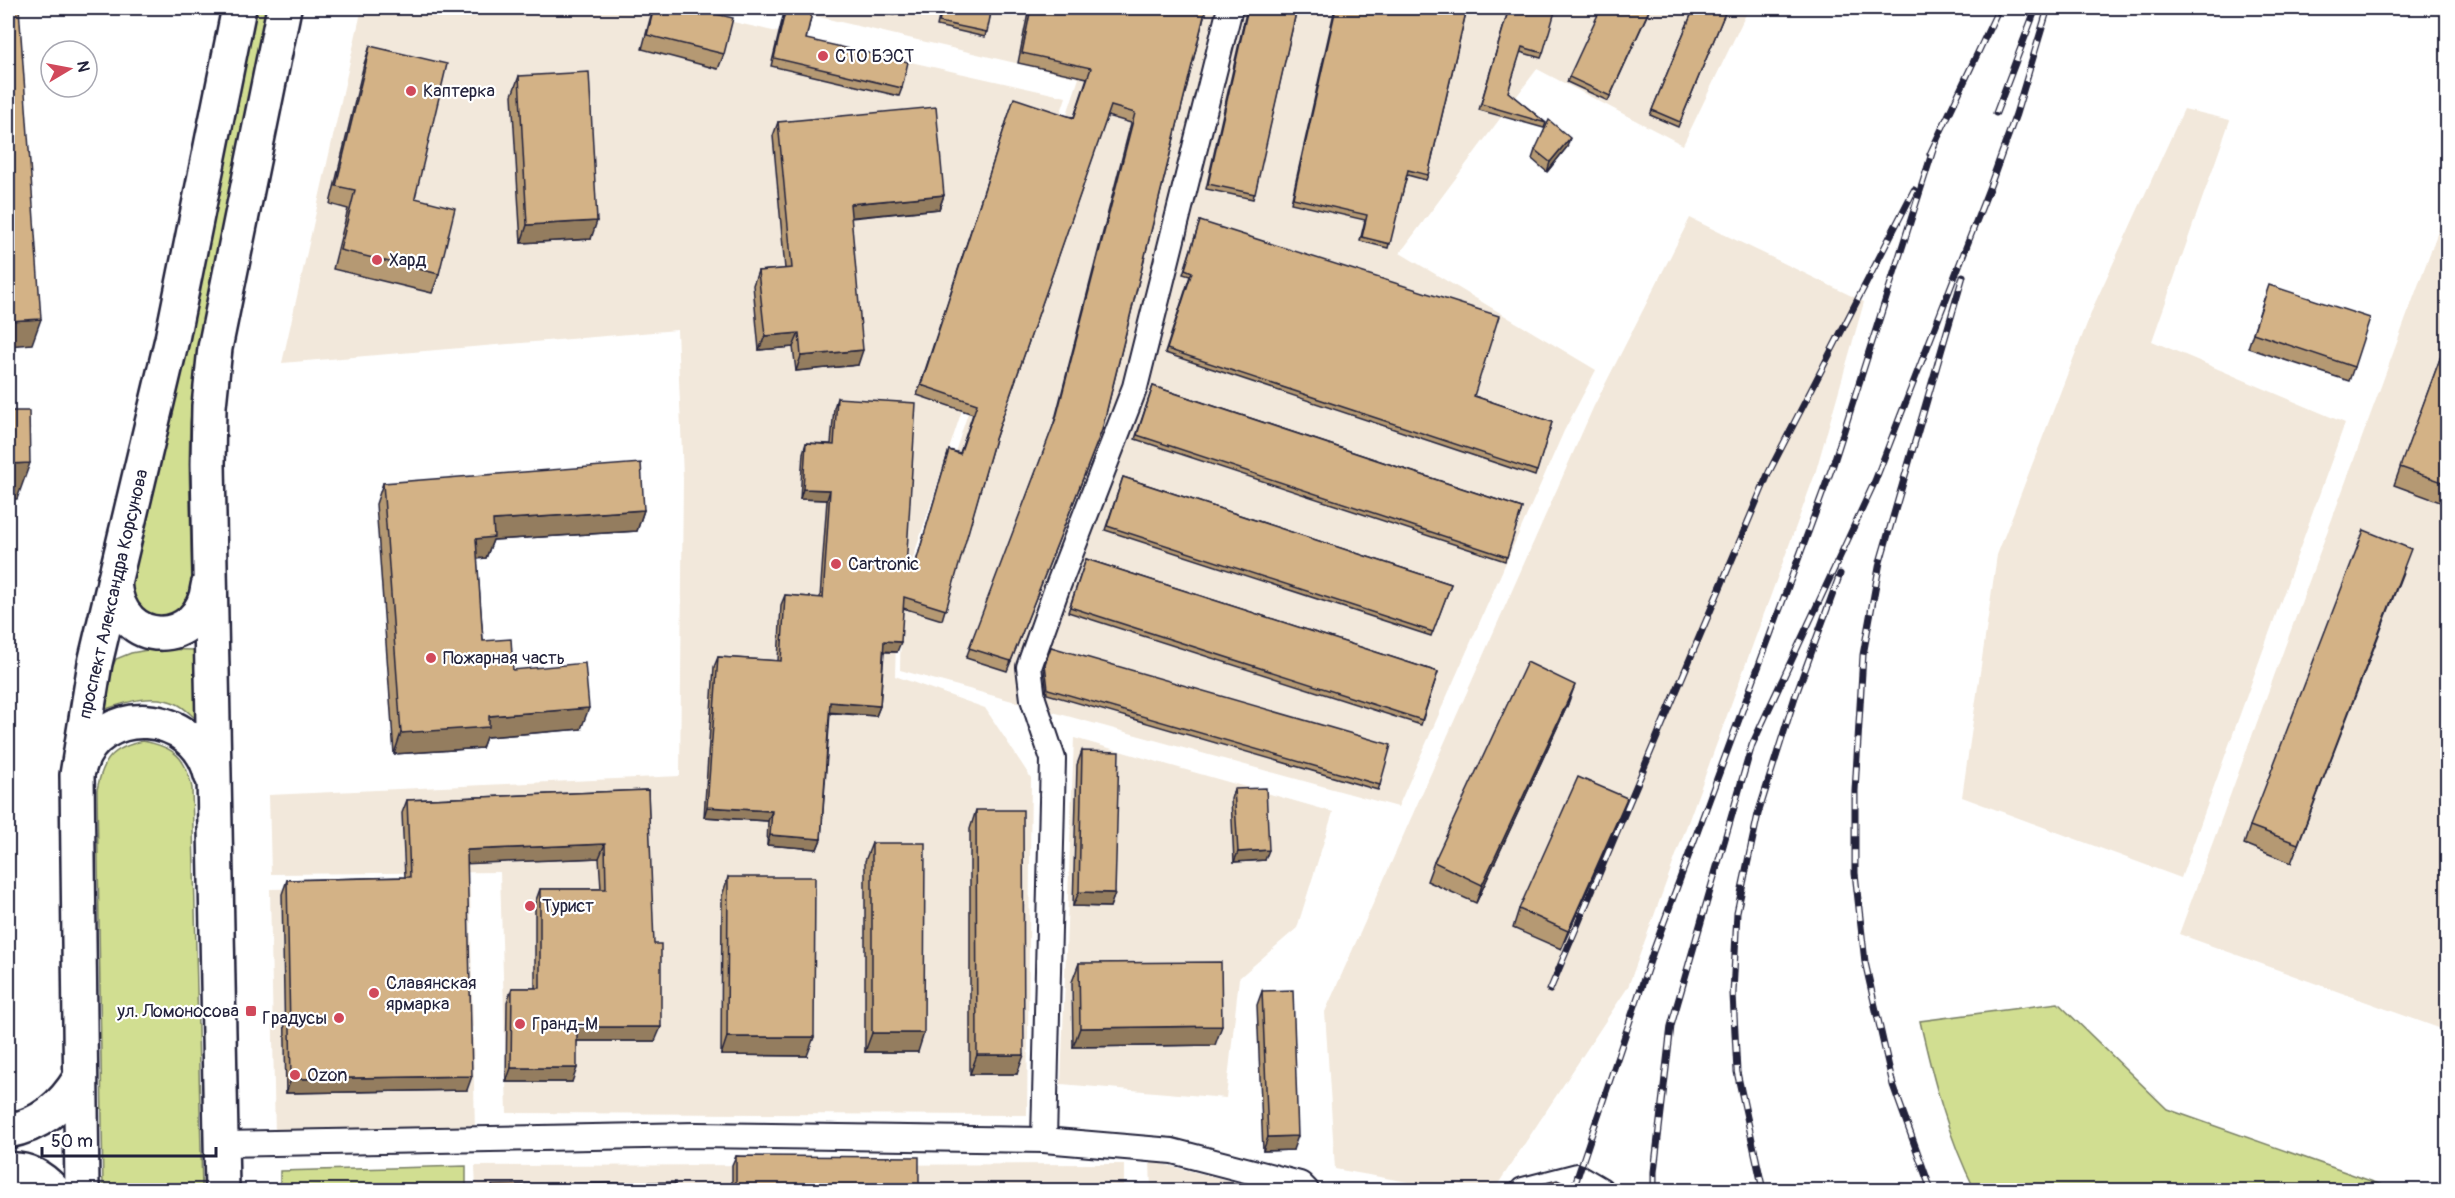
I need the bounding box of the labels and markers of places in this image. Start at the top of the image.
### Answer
place label: СТО БЭСТ [835,45,914,68]
marker: СТО БЭСТ [816,49,830,63]
place label: Каптерка [423,80,495,103]
marker: Каптерка [404,84,418,98]
place label: Хард [389,249,427,272]
marker: Хард [370,253,384,267]
place label: Cartronic [848,553,919,576]
marker: Cartronic [829,557,843,571]
place label: Пожарная часть [443,647,565,670]
marker: Пожарная часть [424,651,438,665]
place label: Турист [542,895,594,918]
marker: Турист [523,899,537,913]
place label: Славянская ярмарка [386,972,477,1016]
marker: Славянская ярмарка [367,986,381,1000]
place label: ул. Ломоносова [116,1000,239,1023]
marker: ул. Ломоносова [244,1004,258,1018]
place label: Градусы [262,1007,327,1030]
marker: Градусы [332,1011,346,1025]
place label: Гранд-М [532,1013,598,1036]
marker: Гранд-М [513,1017,527,1031]
place label: Ozon [307,1064,347,1087]
marker: Ozon [288,1068,302,1082]

